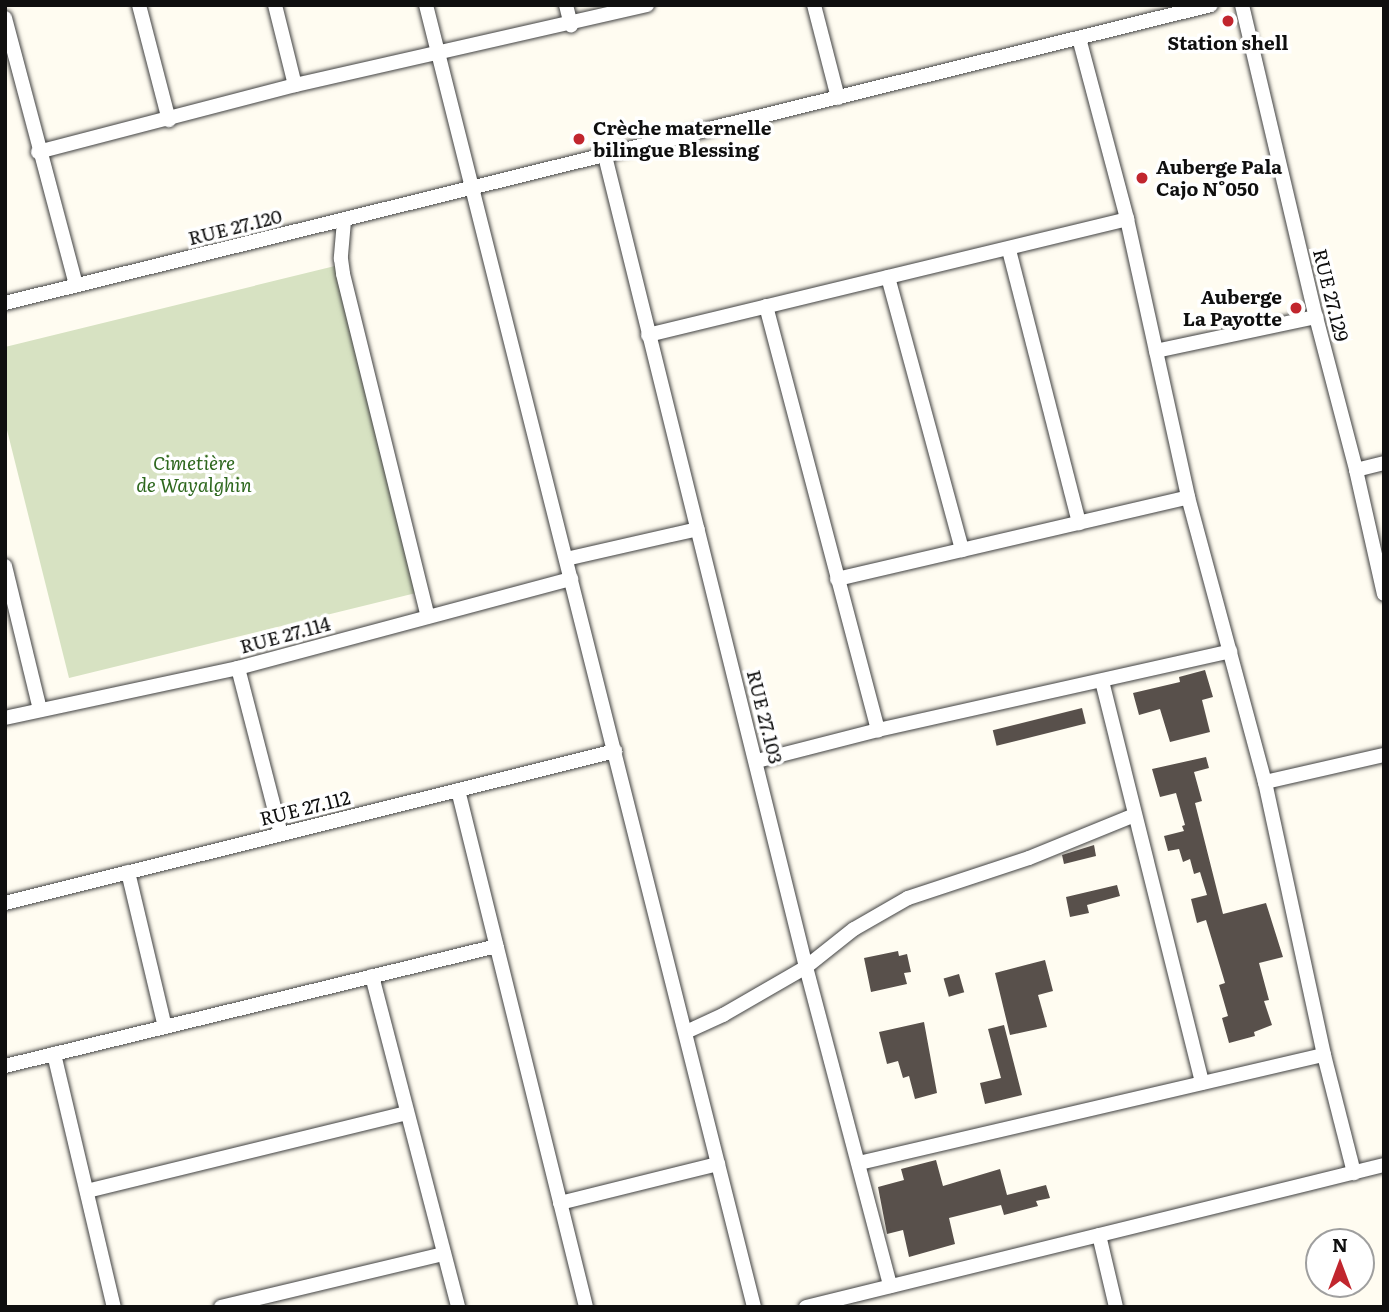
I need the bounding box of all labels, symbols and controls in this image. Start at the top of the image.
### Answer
marker: Station shell [1220,13,1236,29]
place label: Station shell [1168,32,1288,54]
place label: Crèche maternelle bilingue Blessing [593,117,772,161]
marker: Crèche maternelle bilingue Blessing [571,131,587,147]
place label: Auberge Pala Cajo N°050 [1156,156,1282,200]
marker: Auberge Pala Cajo N°050 [1134,170,1150,186]
street label: RUE 27.120 [186,204,284,250]
street label: RUE 27.129 [1308,246,1354,344]
place label: Auberge La Payotte [1183,286,1282,330]
marker: Auberge La Payotte [1288,300,1304,316]
park label: Cimetière de Wayalghin [136,452,252,496]
street label: RUE 27.114 [237,612,333,658]
street label: RUE 27.103 [742,668,788,766]
street label: RUE 27.112 [257,786,353,830]
north arrow [1305,1228,1375,1298]
text: N [1332,1230,1348,1258]

